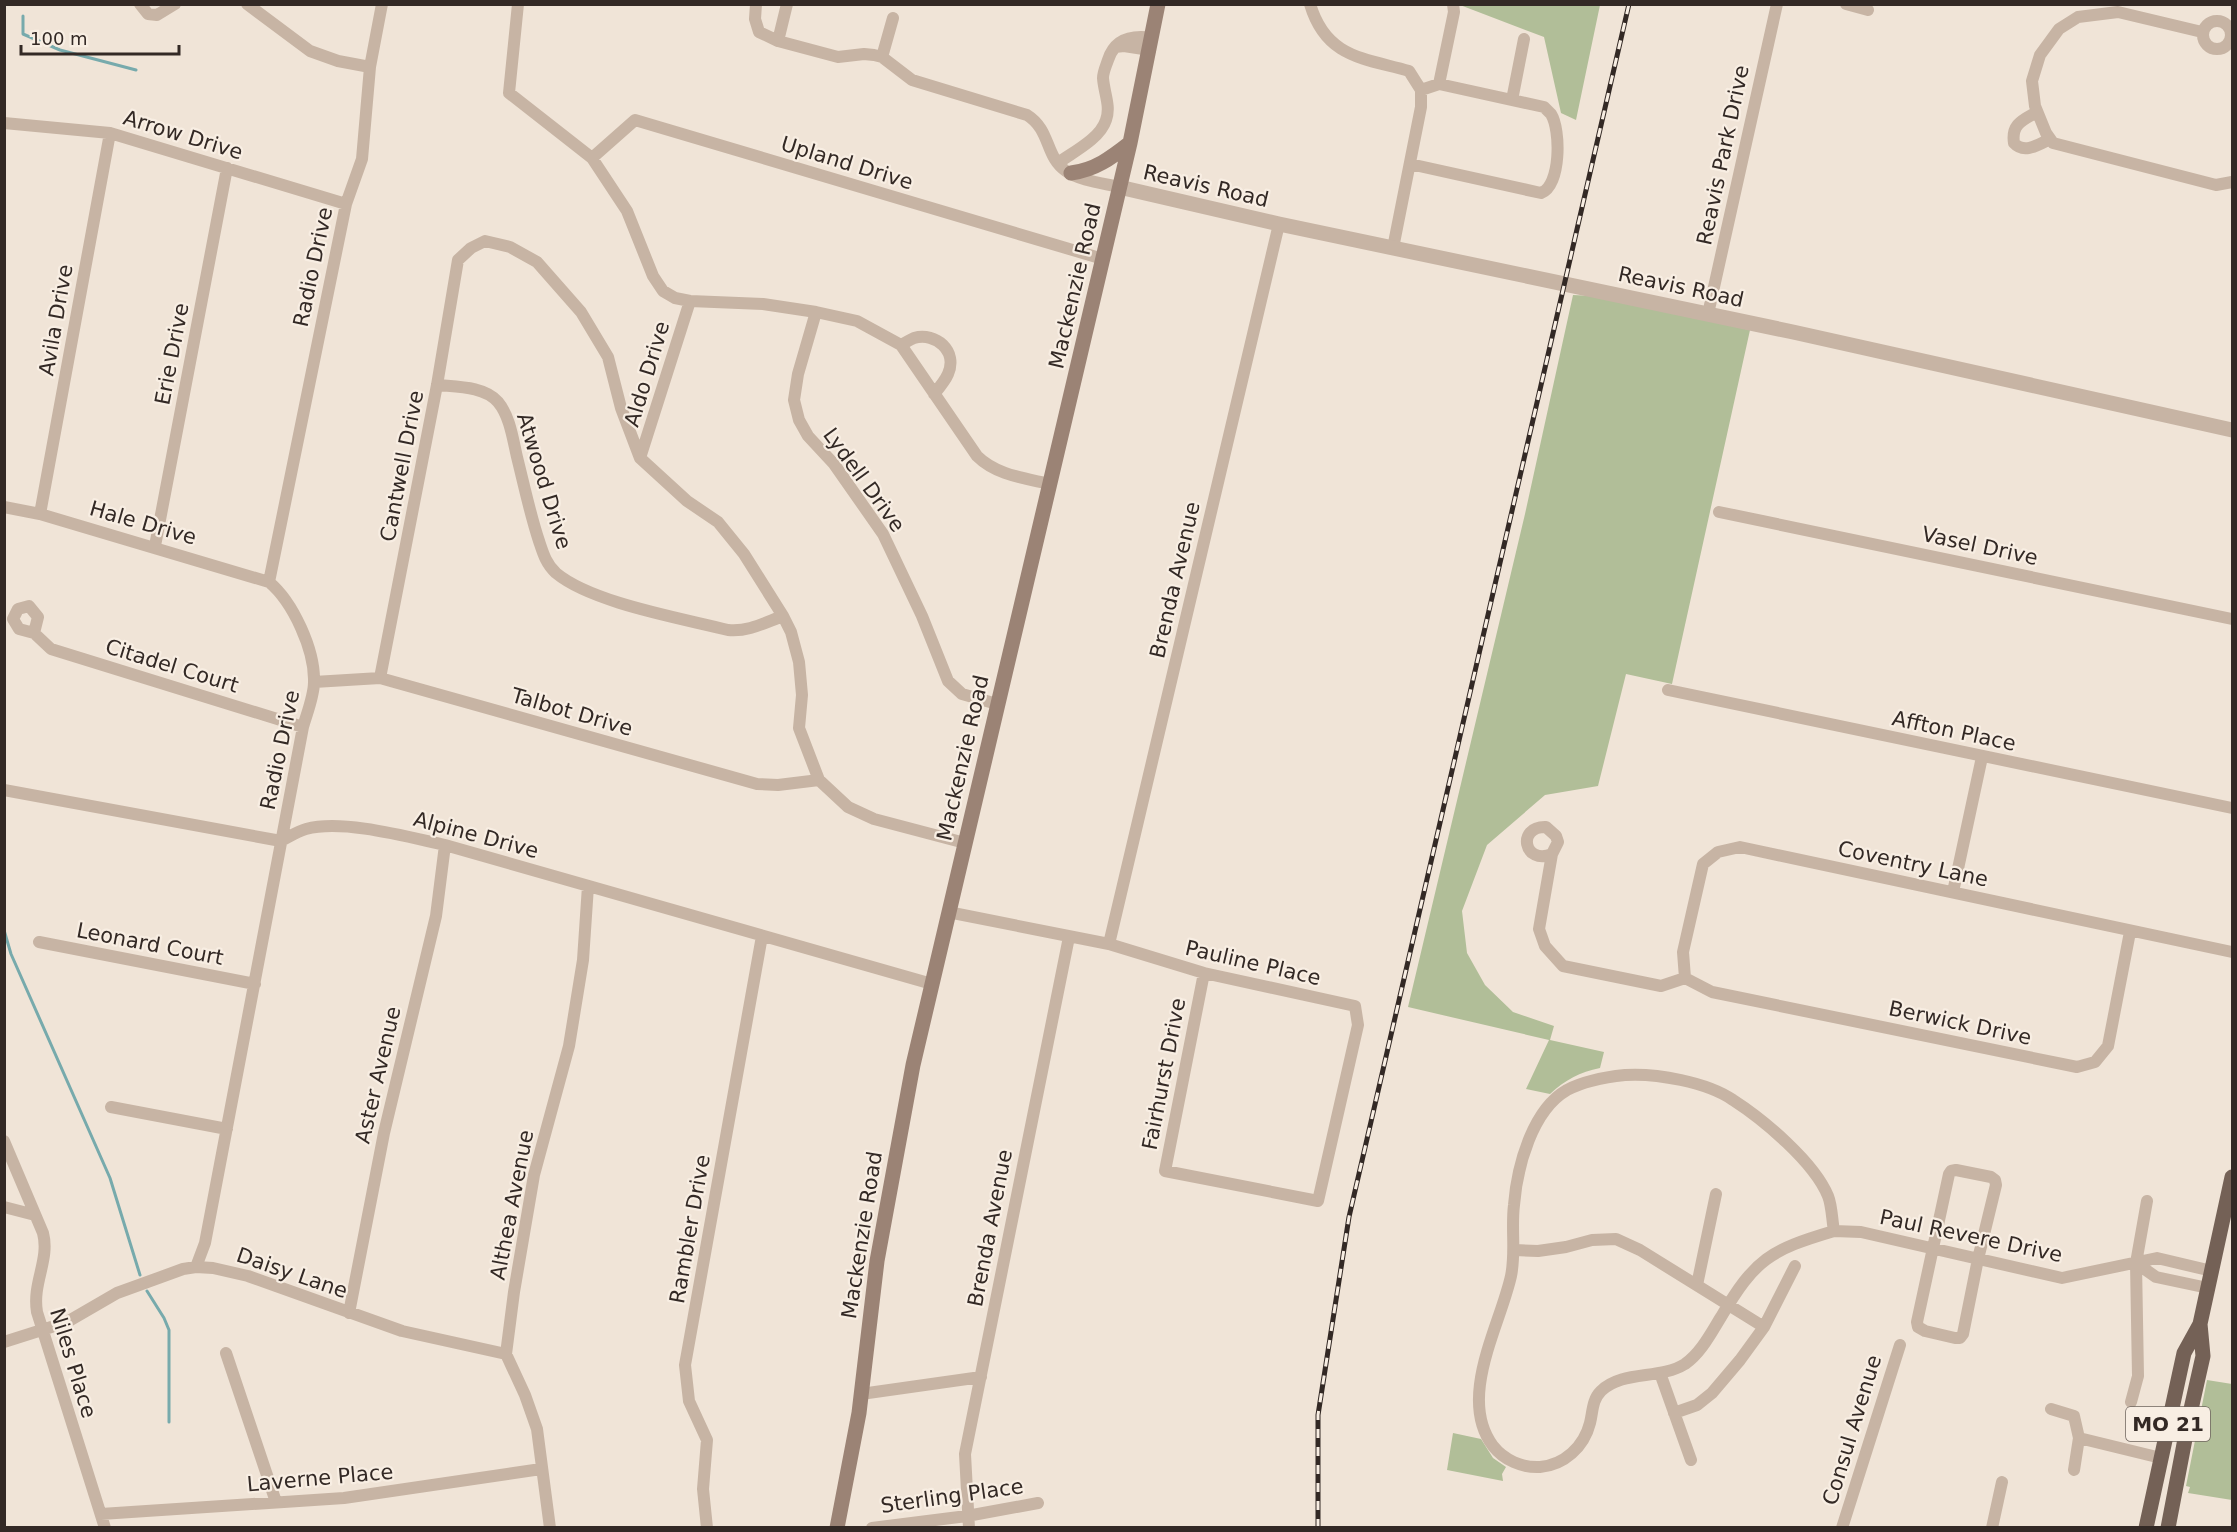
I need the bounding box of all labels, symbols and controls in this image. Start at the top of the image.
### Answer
scale bar [21,18,178,56]
text: 100 m [30,28,88,49]
street label: Reavis Park Drive [1692,63,1754,247]
street label: Arrow Drive [120,105,246,165]
street label: Upland Drive [778,132,916,194]
street label: Reavis Road [1141,160,1271,212]
street label: Mackenzie Road [1044,201,1106,371]
street label: Radio Drive [289,205,337,329]
street label: Avila Drive [34,262,78,378]
street label: Reavis Road [1616,262,1746,312]
street label: Erie Drive [150,301,194,407]
street label: Aldo Drive [620,318,674,430]
street label: Cantwell Drive [376,388,428,544]
street label: Atwood Drive [512,410,576,552]
street label: Lydell Drive [818,423,910,537]
street label: Hale Drive [87,496,199,550]
street label: Brenda Avenue [1145,499,1205,661]
street label: Vasel Drive [1920,522,2040,570]
street label: Citadel Court [102,634,242,698]
street label: Mackenzie Road [932,673,994,843]
street label: Talbot Drive [508,683,635,741]
street label: Radio Drive [256,688,304,812]
street label: Affton Place [1890,706,2018,756]
street label: Alpine Drive [411,807,541,863]
street label: Coventry Lane [1836,836,1990,892]
street label: Leonard Court [74,918,226,970]
street label: Pauline Place [1183,936,1323,990]
street label: Fairhurst Drive [1138,996,1190,1152]
street label: Berwick Drive [1886,996,2034,1050]
street label: Aster Avenue [351,1004,405,1146]
street label: Althea Avenue [486,1128,538,1282]
street label: Brenda Avenue [963,1147,1017,1309]
street label: Mackenzie Road [837,1150,887,1320]
street label: Rambler Drive [665,1153,715,1305]
street label: Paul Revere Drive [1877,1205,2065,1267]
street label: Daisy Lane [233,1243,351,1303]
street label: Niles Place [45,1305,101,1421]
street label: Consul Avenue [1818,1352,1886,1508]
road number: MO 21 [2126,1407,2210,1441]
street label: Laverne Place [246,1460,394,1496]
street label: Sterling Place [879,1474,1025,1518]

